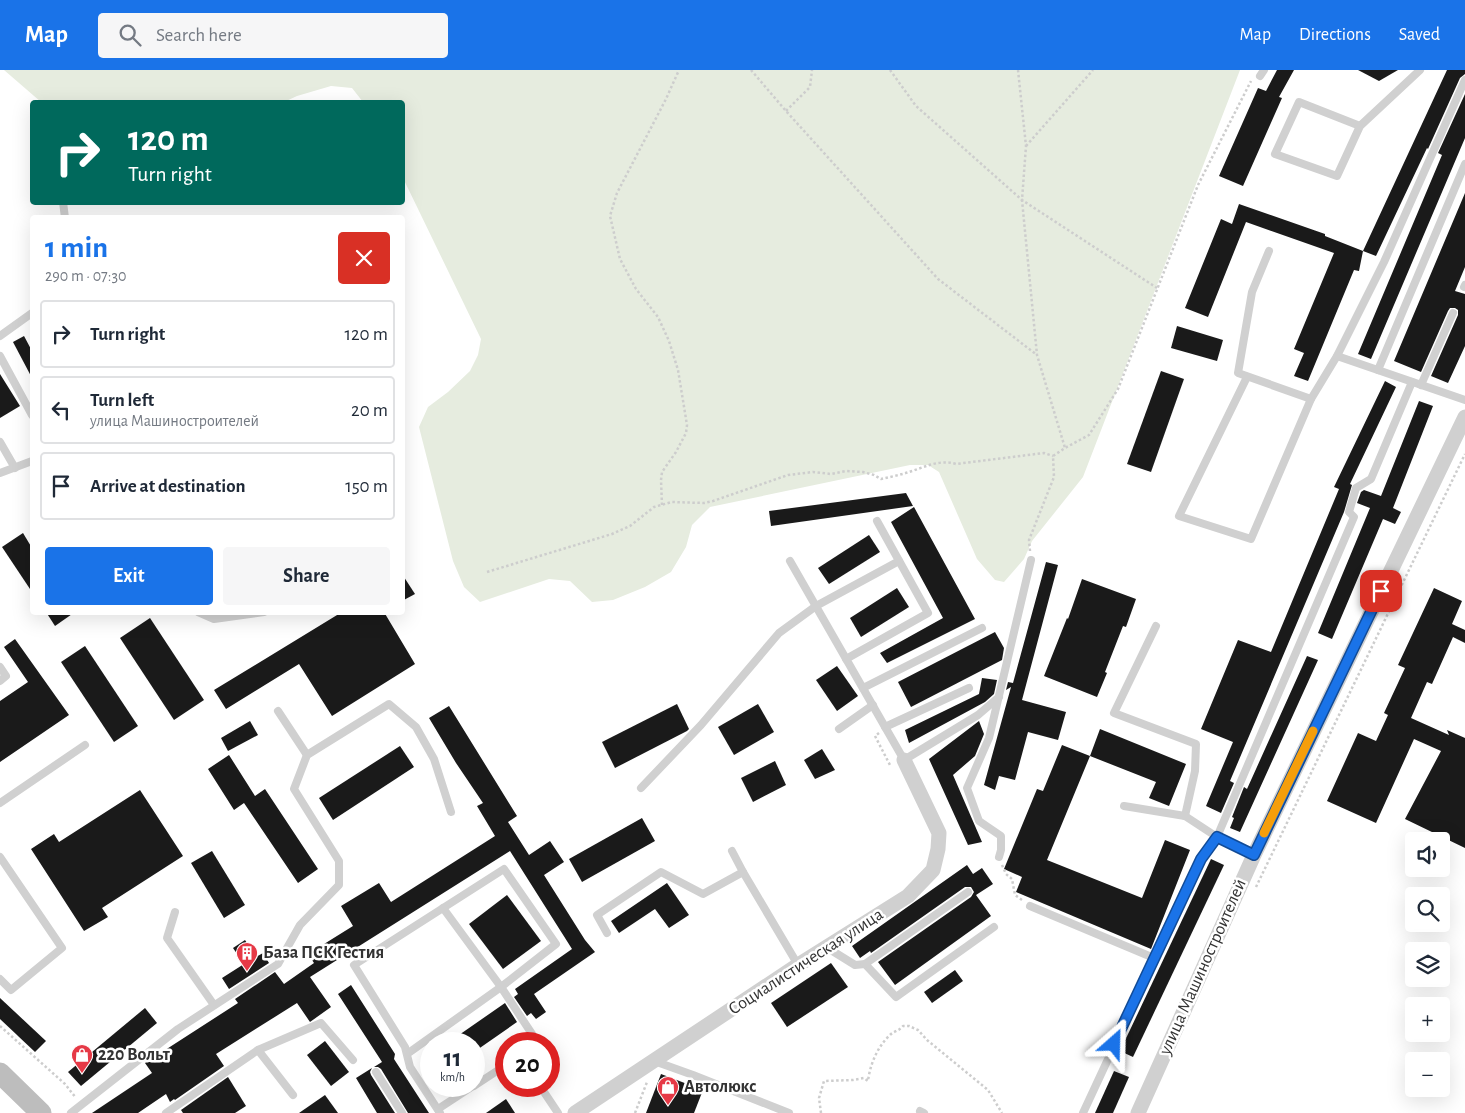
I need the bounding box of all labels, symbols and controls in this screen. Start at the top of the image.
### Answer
search box [98,13,448,58]
icon: search [116,21,144,49]
text: Map [25,23,68,47]
text: Search here [156,26,242,45]
text: Map [1240,26,1271,44]
text: Directions [1299,26,1371,44]
text: Saved [1399,26,1440,44]
icon: right [45,120,110,185]
text: 120 m [128,122,209,157]
text: Turn right [128,163,212,185]
button: close [338,232,390,284]
text: 1 min [45,233,108,263]
text: 290 m · 07:30 [45,268,126,284]
icon: right [47,320,75,348]
text: Turn right [90,325,165,344]
text: 120 m [344,325,388,344]
text: Turn left [90,391,154,410]
icon: left [47,396,75,424]
text: 20 m [351,401,388,420]
text: улица Машиностроителей [90,413,259,429]
icon: arrive [47,472,75,500]
text: Arrive at destination [90,477,246,496]
text: 150 m [345,477,388,496]
button: Exit [45,547,213,605]
button: Share [223,547,390,605]
pin [1360,570,1402,612]
icon: arrive [1367,577,1395,605]
map controls [1405,832,1450,1097]
button: sound [1405,832,1450,877]
street label: улица Машиностроителей [1156,876,1250,1058]
button: search [1405,887,1450,932]
street label: Социалистическая улица [725,905,887,1019]
building icon: База ПСК Гестия [235,941,259,972]
button: layers [1405,942,1450,987]
place label: База ПСК Гестия [263,944,384,962]
button: + [1405,997,1450,1042]
position arrow [1087,1017,1139,1069]
speed limit sign: 20 [495,1032,560,1097]
shop icon: 220 Вольт [70,1043,94,1074]
place label: 220 Вольт [98,1046,171,1064]
text: 11 [443,1046,462,1071]
button: − [1405,1052,1450,1097]
text: km/h [440,1071,465,1083]
shop icon: Автолюкс [656,1075,680,1106]
place label: Автолюкс [684,1078,757,1096]

